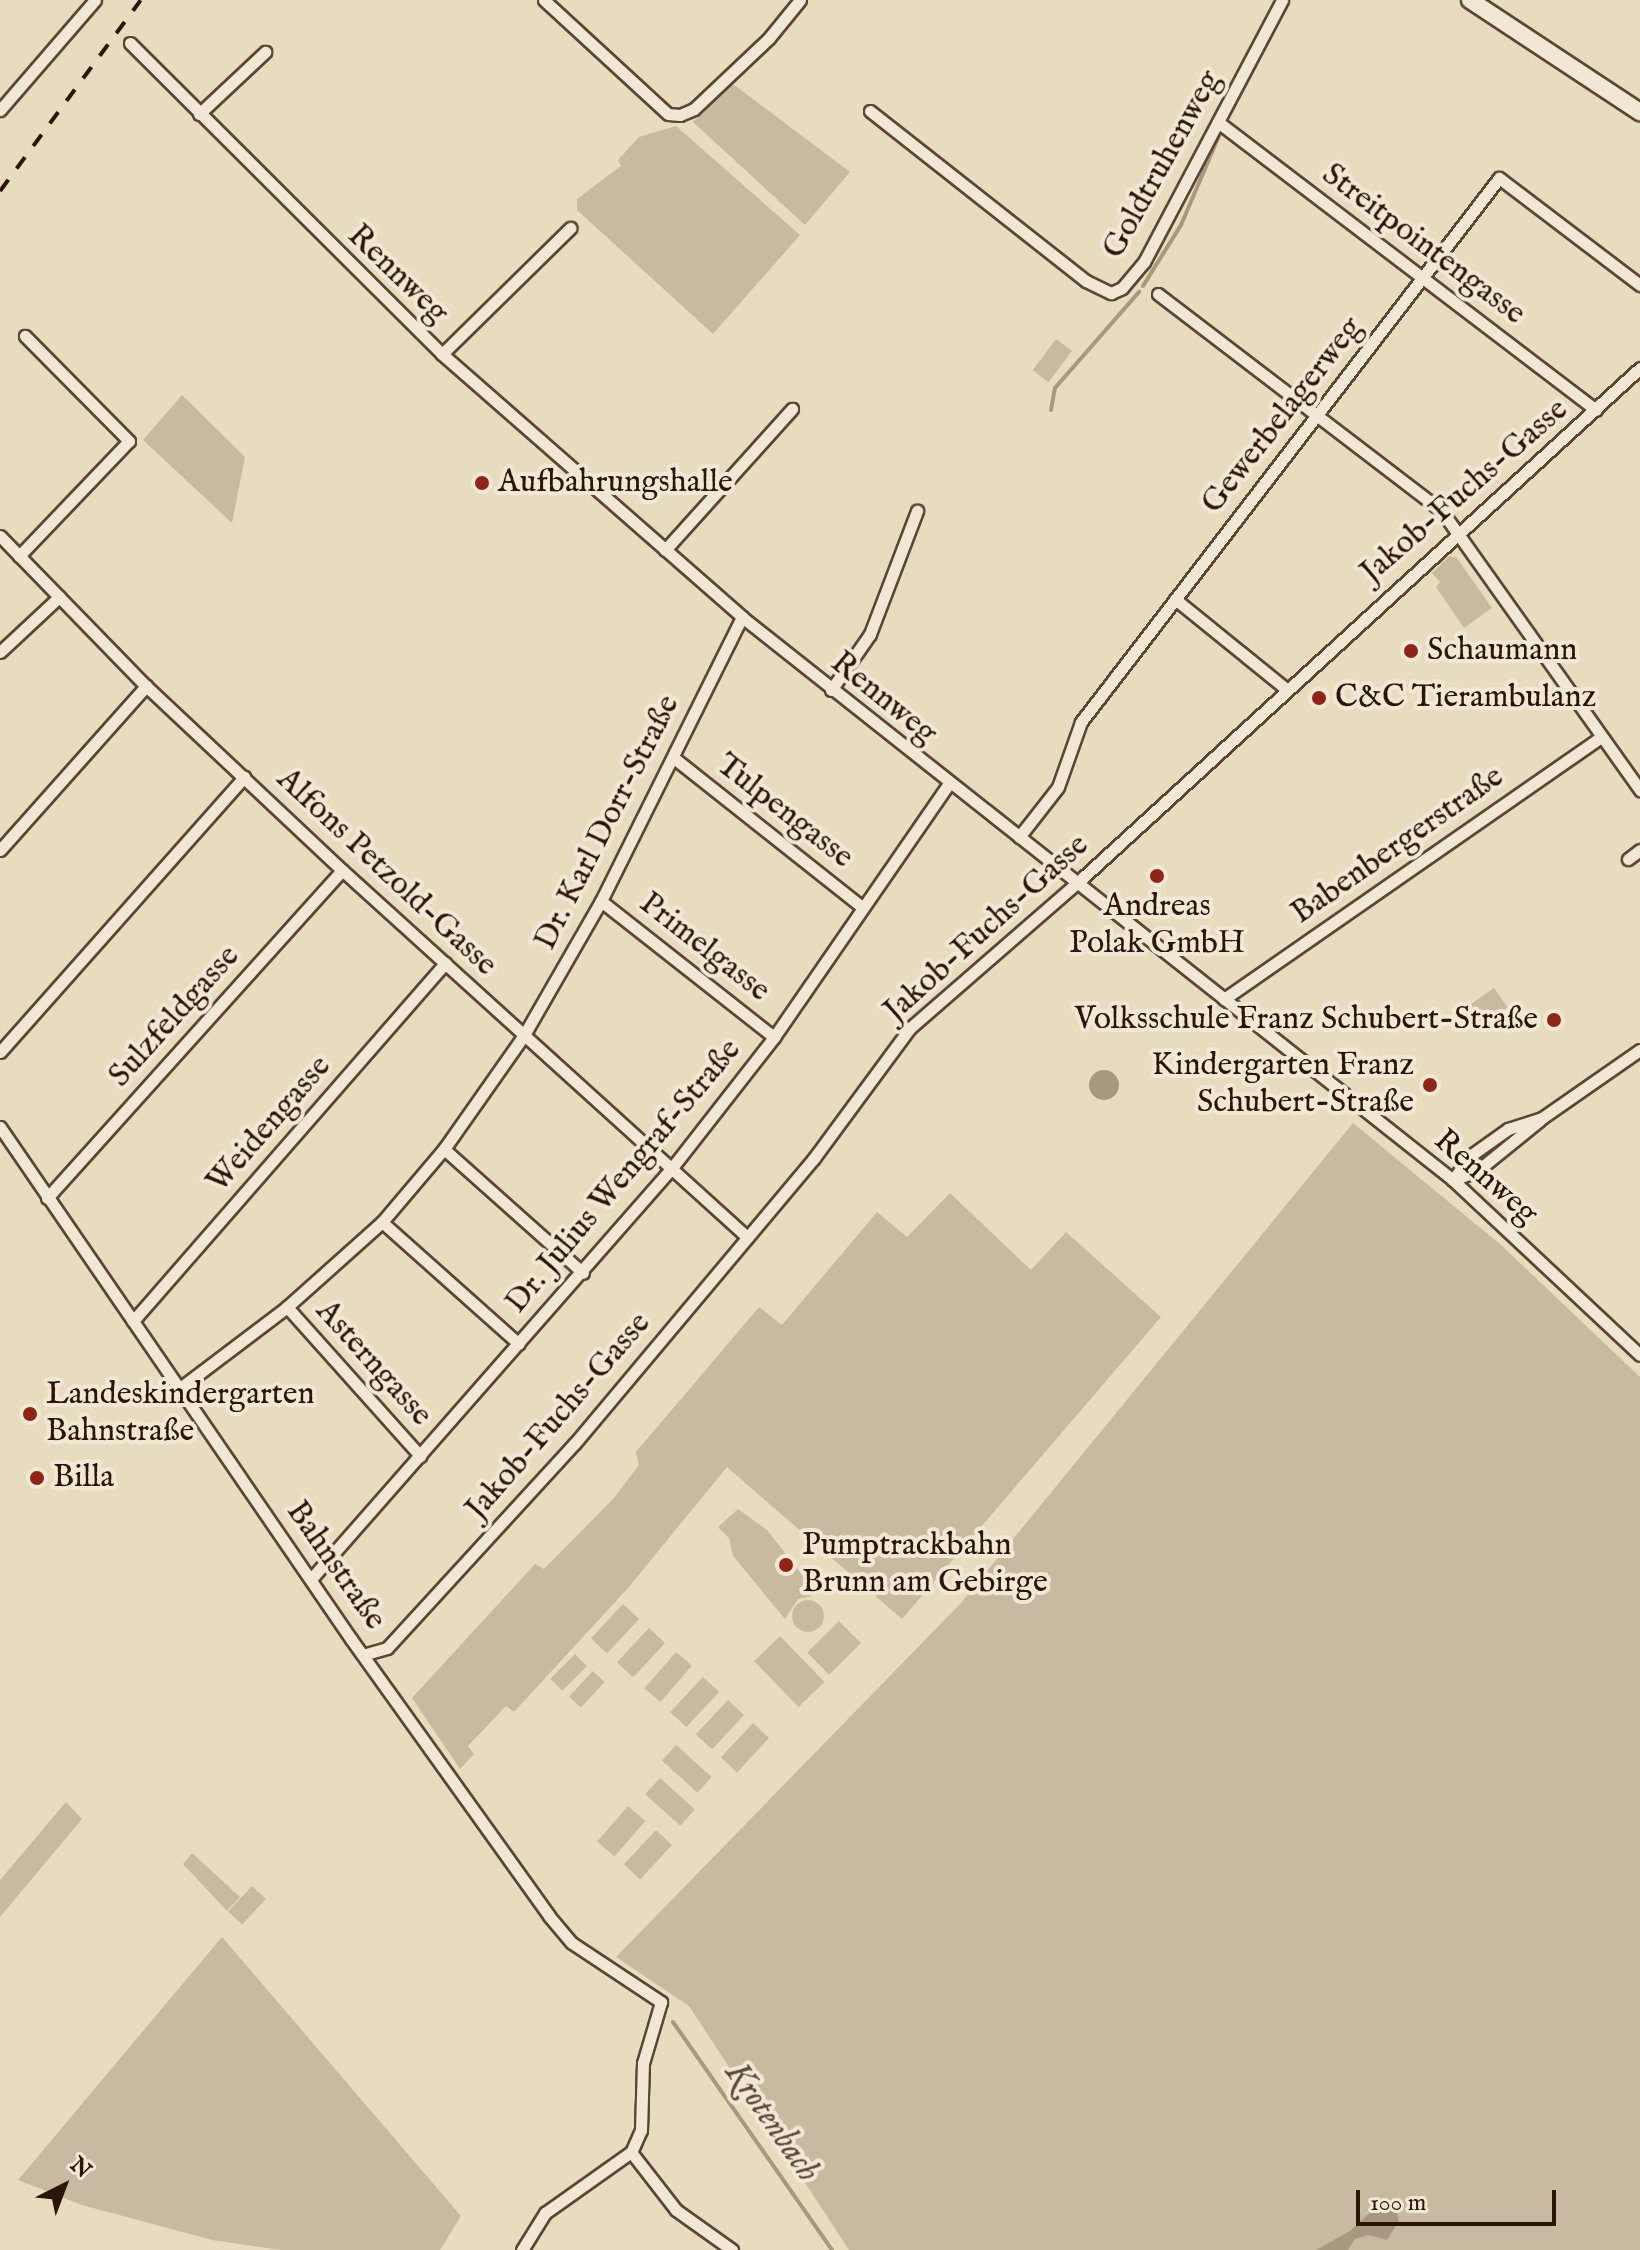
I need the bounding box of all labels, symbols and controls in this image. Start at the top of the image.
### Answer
street label: Goldtruhenweg [1096,64,1230,266]
street label: Streitpointengasse [1314,156,1532,334]
street label: Rennweg [339,218,455,332]
street label: Gewerbelagerweg [1194,310,1372,522]
street label: Jakob-Fuchs-Gasse [1353,392,1577,592]
place label: Aufbahrungshalle [498,464,733,502]
marker: Aufbahrungshalle [473,474,491,492]
place label: Schaumann [1427,632,1577,670]
marker: Schaumann [1402,642,1420,660]
street label: Rennweg [822,645,944,753]
place label: C&C Tierambulanz [1335,679,1596,717]
street label: Dr. Karl Dorr-Straße [527,689,689,957]
marker: C&C Tierambulanz [1310,689,1328,707]
street label: Tulpengasse [708,747,860,877]
street label: Babenbergerstraße [1285,759,1511,933]
street label: Alfons Petzold-Gasse [268,761,504,985]
street label: Jakob-Fuchs-Gasse [877,827,1097,1031]
marker: Andreas Polak GmbH [1148,867,1166,885]
street label: Primelgasse [631,885,777,1011]
place label: Andreas Polak GmbH [1069,889,1245,964]
street label: Sulzfeldgasse [102,938,248,1096]
place label: Volksschule Franz Schubert-Straße [1074,1001,1538,1039]
marker: Volksschule Franz Schubert-Straße [1545,1011,1563,1029]
street label: Dr. Julius Wengraf-Straße [498,1032,750,1322]
place label: Kindergarten Franz Schubert-Straße [1152,1048,1414,1123]
street label: Weidengasse [200,1049,340,1201]
marker: Kindergarten Franz Schubert-Straße [1421,1076,1439,1094]
street label: Rennweg [1425,1122,1545,1234]
street label: Asterngasse [307,1293,439,1435]
street label: Jakob-Fuchs-Gasse [459,1305,659,1529]
place label: Landeskindergarten Bahnstraße [46,1377,315,1452]
marker: Landeskindergarten Bahnstraße [21,1405,39,1423]
place label: Billa [53,1459,114,1497]
marker: Billa [28,1469,46,1487]
street label: Bahnstraße [277,1494,393,1638]
place label: Pumptrackbahn Brunn am Gebirge [802,1528,1048,1603]
marker: Pumptrackbahn Brunn am Gebirge [777,1556,795,1574]
water label: Krotenbach [716,2054,828,2190]
north arrow [24,2146,104,2226]
text: N [64,2151,96,2185]
scale bar [1360,2174,1560,2224]
text: 100 m [1370,2188,1426,2219]

